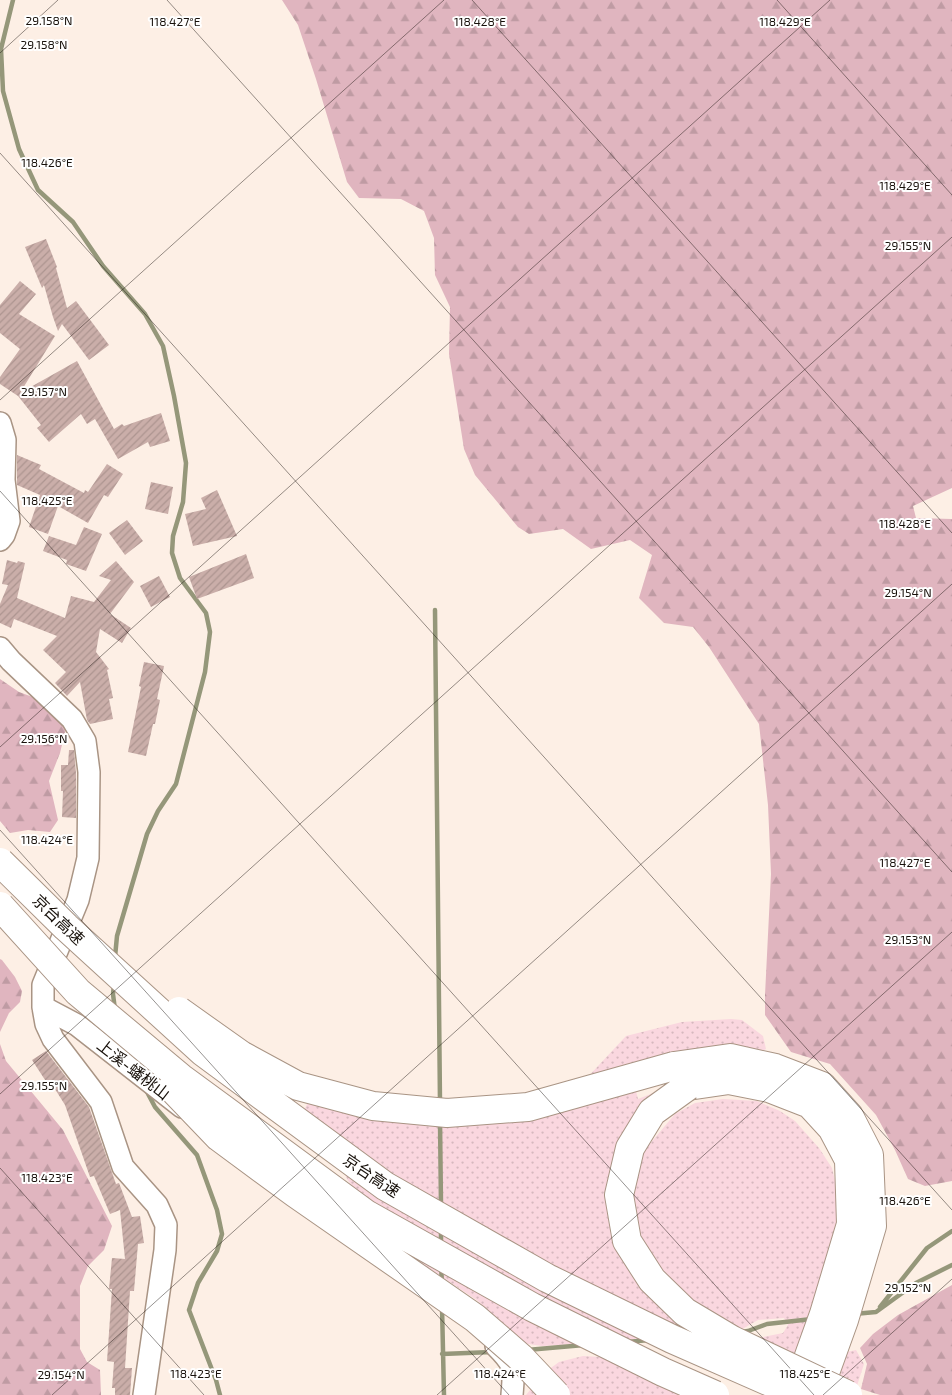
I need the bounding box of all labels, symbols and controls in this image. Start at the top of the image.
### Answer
text: 29.158°N [25,13,73,27]
text: 118.427°E [150,14,201,28]
text: 118.428°E [454,14,506,28]
text: 118.429°E [759,14,811,28]
text: 29.158°N [20,37,68,51]
text: 118.426°E [21,155,73,169]
text: 118.429°E [879,178,931,192]
text: 29.155°N [885,238,931,252]
text: 29.157°N [21,384,67,398]
text: 118.425°E [21,493,73,507]
text: 118.428°E [879,516,931,530]
text: 29.154°N [884,585,932,599]
text: 29.156°N [21,731,67,745]
text: 118.424°E [21,832,73,846]
text: 118.427°E [880,855,931,869]
street label: 京台高速 [29,890,89,948]
text: 29.153°N [885,932,931,946]
street label: 上溪-蟠桃山 [94,1035,174,1103]
text: 29.155°N [21,1078,67,1092]
street label: 京台高速 [340,1149,404,1201]
text: 118.423°E [21,1170,73,1184]
text: 118.426°E [879,1193,931,1207]
text: 29.152°N [885,1280,931,1294]
text: 118.423°E [170,1366,222,1380]
text: 118.424°E [474,1366,526,1380]
text: 118.425°E [779,1366,831,1380]
text: 29.154°N [37,1367,85,1381]

